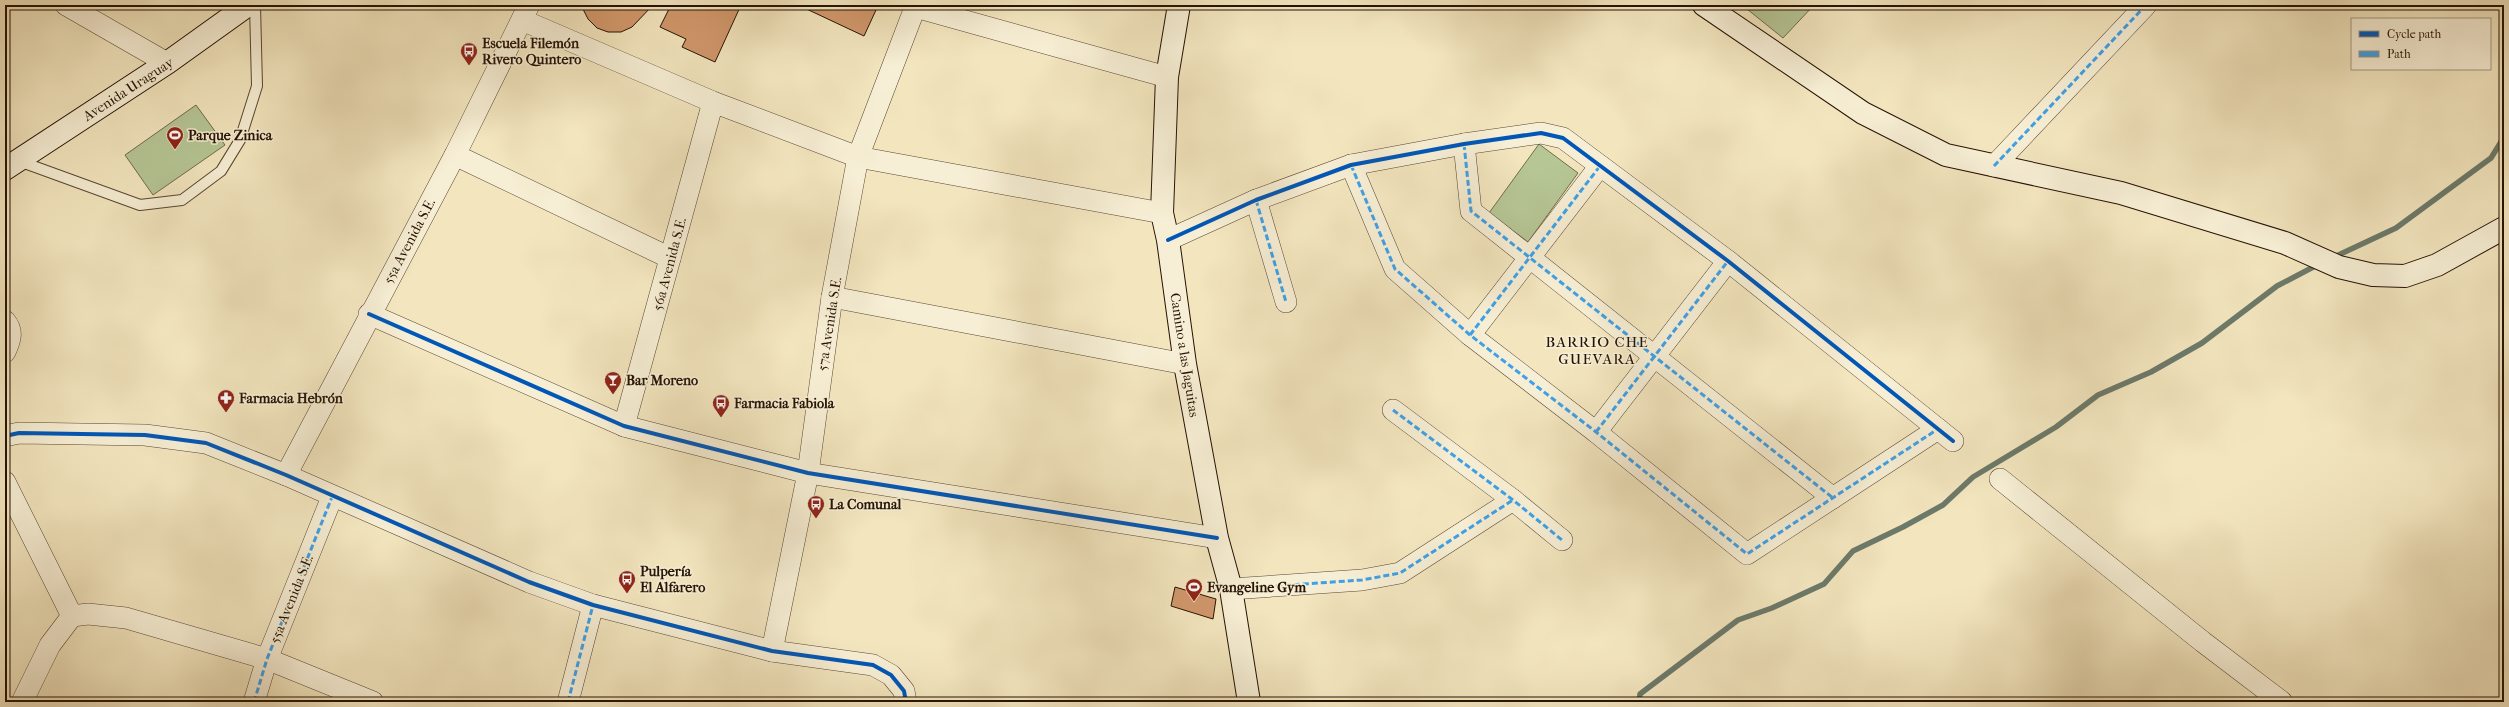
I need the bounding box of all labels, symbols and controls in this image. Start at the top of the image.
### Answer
legend [2351,18,2491,70]
text: Cycle path [2387,27,2442,41]
place label: Escuela Filemón Rivero Quintero [482,35,581,68]
bus stop icon: Escuela Filemón Rivero Quintero [459,41,479,66]
text: Path [2387,47,2411,61]
street label: Avenida Uraguay [79,54,177,126]
sports icon: Parque Zinica [165,125,185,150]
place label: Parque Zinica [188,127,273,144]
street label: 55a Avenida S.E. [380,195,439,287]
street label: 56a Avenida S.E. [649,215,690,313]
street label: 57a Avenida S.E. [814,275,845,372]
street label: Camino a las Jaguitas [1166,292,1203,418]
district label: BARRIO CHE GUEVARA [1545,333,1649,368]
bar icon: Bar Moreno [603,370,623,395]
place label: Bar Moreno [626,372,698,389]
pharmacy icon: Farmacia Hebrón [216,388,236,413]
place label: Farmacia Hebrón [238,390,344,407]
bus stop icon: Farmacia Fabiola [711,393,731,418]
place label: Farmacia Fabiola [733,395,835,412]
bus stop icon: La Comunal [806,494,826,519]
place label: La Comunal [829,496,901,513]
street label: 55a Avenida S.E. [266,552,317,646]
place label: Pulpería El Alfarero [640,563,705,596]
bus stop icon: Pulpería El Alfarero [617,569,637,594]
sports icon: Evangeline Gym [1184,577,1204,602]
place label: Evangeline Gym [1207,579,1306,596]

